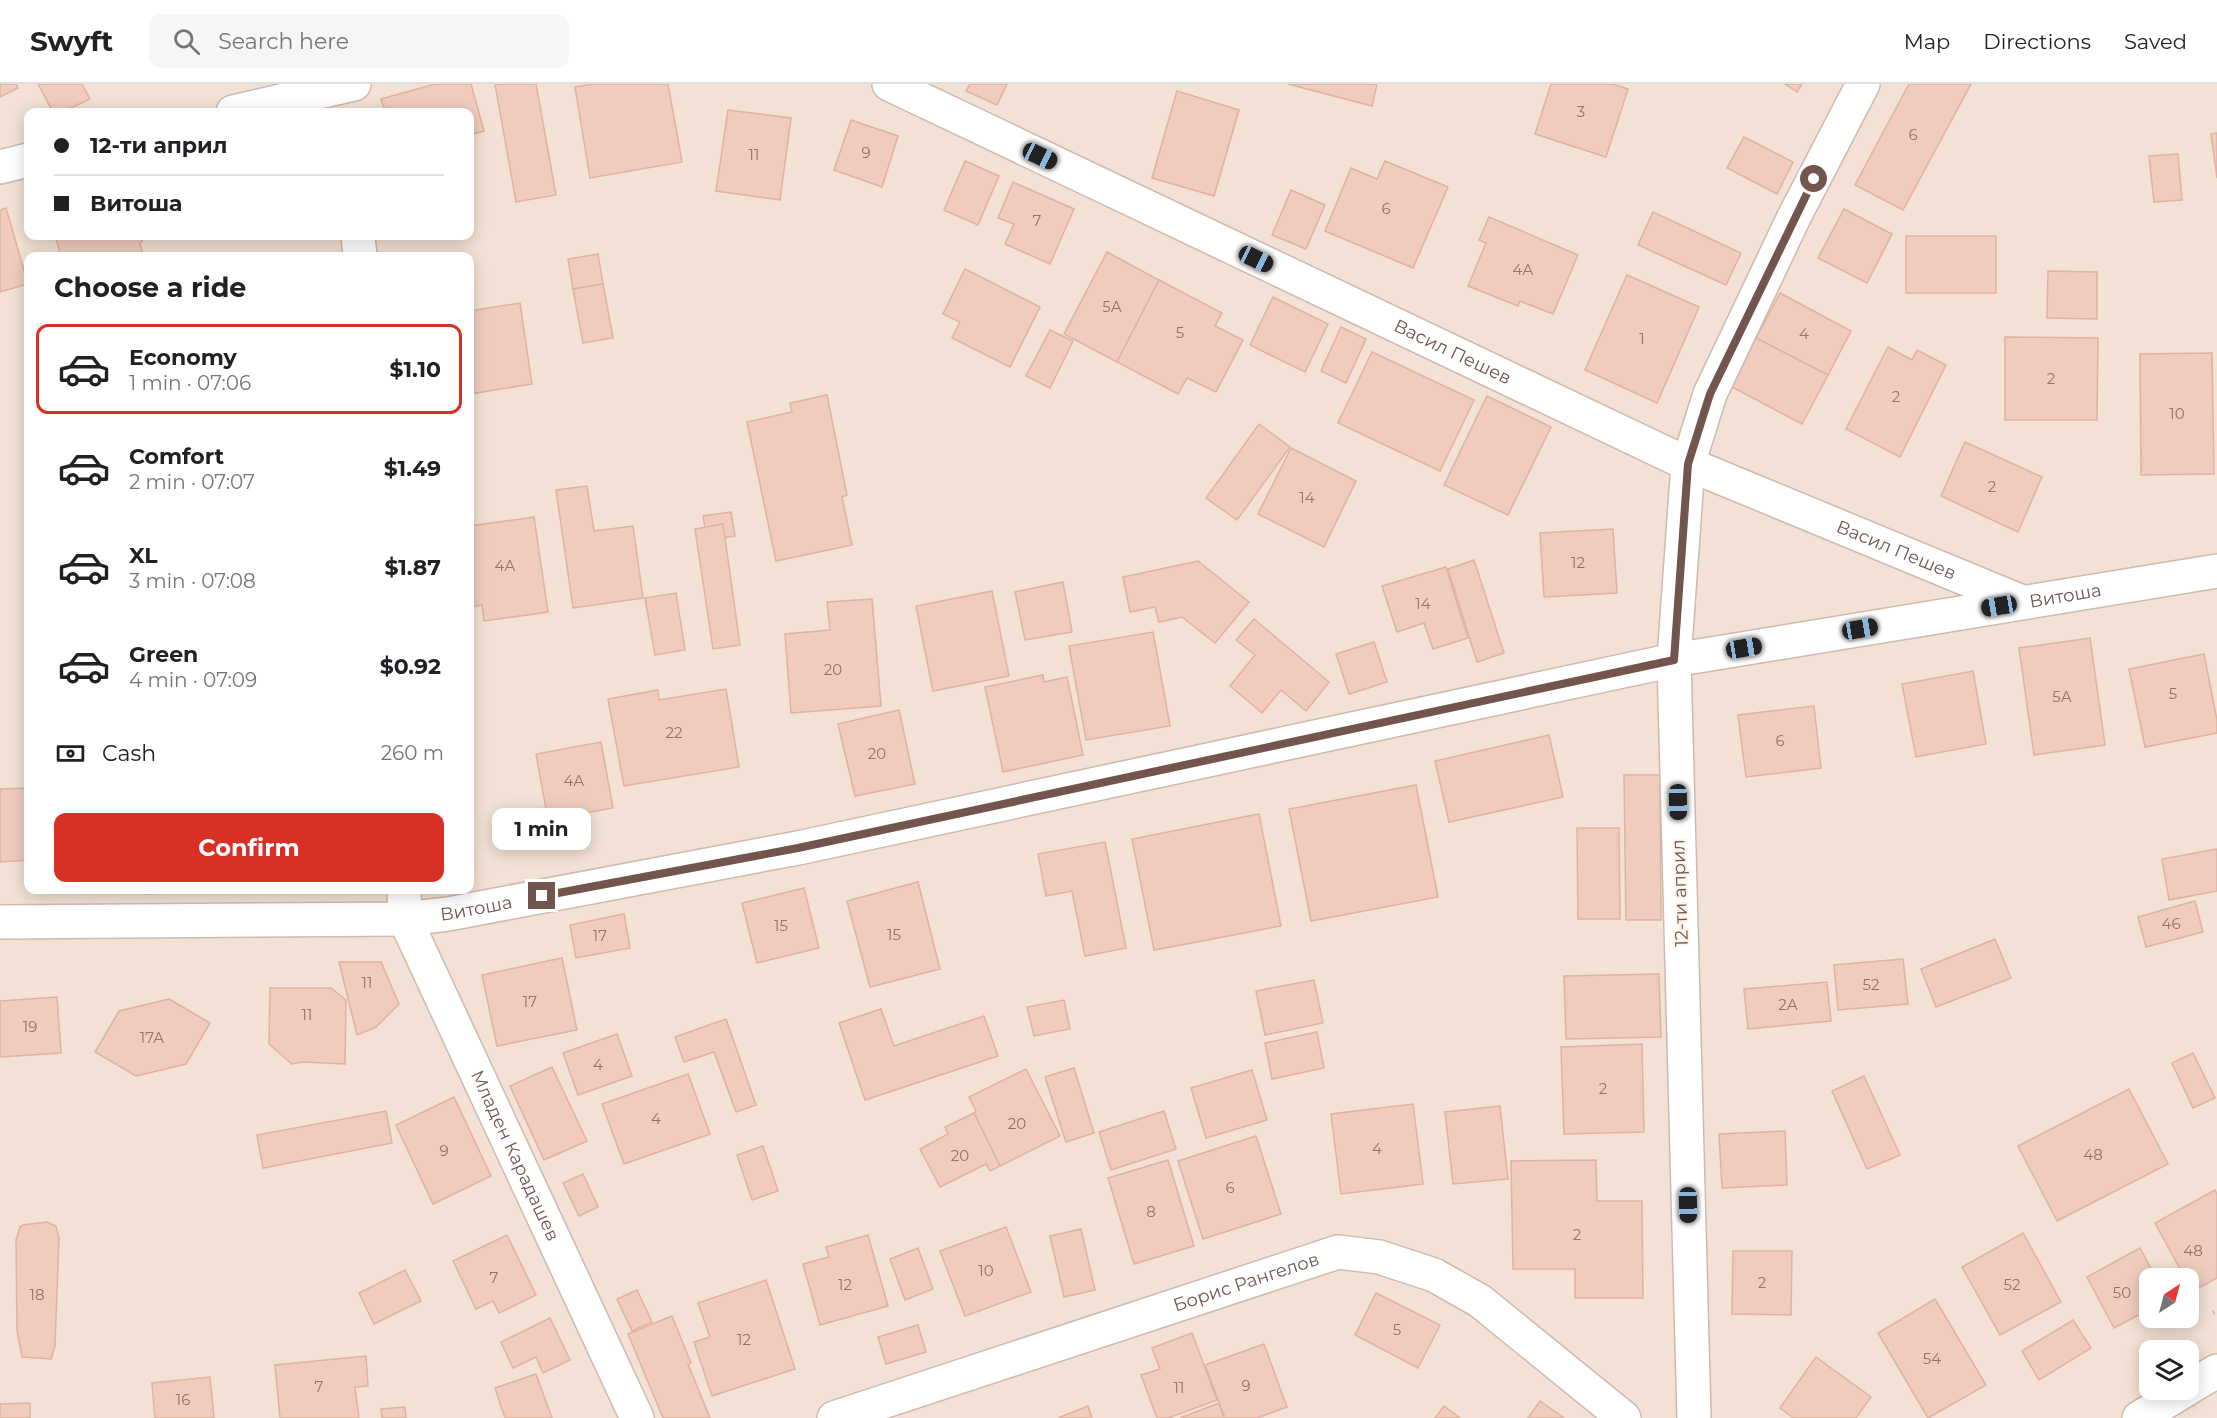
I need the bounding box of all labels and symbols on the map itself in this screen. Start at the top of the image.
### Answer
house number: 3 [1577,102,1585,121]
house number: 6 [1908,125,1918,144]
car [1020,140,1060,172]
house number: 9 [861,143,871,162]
house number: 11 [749,145,759,164]
route start [1800,165,1827,192]
house number: 6 [1381,199,1391,218]
house number: 7 [1033,211,1042,230]
car [1236,243,1276,275]
house number: 4А [1512,260,1534,279]
house number: 5А [1102,297,1122,316]
street label: Васил Пешев [1390,315,1515,389]
house number: 5 [1176,323,1184,342]
house number: 4 [1799,324,1809,343]
house number: 1 [1639,329,1645,348]
house number: 2 [2047,369,2055,388]
house number: 2 [1892,387,1900,406]
house number: 10 [2169,404,2185,423]
house number: 2 [1988,477,1996,496]
house number: 14 [1299,488,1315,507]
street label: Васил Пешев [1833,516,1959,585]
house number: 12 [1571,553,1585,572]
house number: 4А [494,556,516,575]
street label: Витоша [2028,579,2103,613]
house number: 14 [1415,594,1431,613]
car [1980,594,2018,618]
car [1841,617,1879,641]
car [1725,636,1763,660]
house number: 20 [824,660,842,679]
house number: 5 [2169,684,2177,703]
house number: 5А [2052,687,2072,706]
house number: 22 [665,723,683,742]
house number: 6 [1775,731,1785,750]
house number: 20 [868,744,886,763]
house number: 4А [563,771,585,790]
car [1669,784,1687,820]
callout: 1 min [492,809,592,851]
street label: 12-ти април [1667,839,1693,947]
route end [528,882,555,909]
street label: Витоша [439,891,514,926]
house number: 46 [2161,914,2181,933]
house number: 15 [774,916,788,935]
house number: 15 [887,925,901,944]
house number: 17 [593,926,607,945]
house number: 11 [362,973,372,992]
house number: 52 [1863,975,1879,994]
house number: 17 [523,992,537,1011]
house number: 2А [1778,995,1798,1014]
house number: 11 [302,1005,312,1024]
house number: 19 [23,1017,37,1036]
house number: 17А [140,1028,164,1047]
house number: 4 [593,1055,603,1074]
street label: Младен Карадашев [466,1067,564,1244]
house number: 2 [1599,1079,1607,1098]
house number: 4 [651,1109,661,1128]
house number: 20 [1008,1114,1026,1133]
house number: 4 [1372,1139,1382,1158]
house number: 9 [439,1141,449,1160]
house number: 48 [2083,1145,2103,1164]
house number: 20 [951,1146,969,1165]
house number: 6 [1225,1178,1235,1197]
car [1679,1187,1697,1223]
house number: 8 [1146,1202,1156,1221]
house number: 2 [1573,1225,1581,1244]
house number: 48 [2183,1241,2203,1260]
street label: Борис Рангелов [1171,1248,1322,1316]
house number: 10 [978,1261,994,1280]
house number: 7 [490,1268,499,1287]
north arrow [2139,1268,2199,1328]
house number: 2 [1758,1273,1766,1292]
house number: 12 [838,1275,852,1294]
house number: 52 [2004,1275,2020,1294]
house number: 50 [2113,1283,2131,1302]
house number: 18 [30,1285,45,1304]
house number: 5 [1393,1320,1401,1339]
house number: 12 [737,1330,751,1349]
house number: 54 [1923,1349,1941,1368]
house number: 9 [1241,1376,1251,1395]
house number: 7 [315,1377,324,1396]
house number: 11 [1174,1378,1184,1397]
house number: 16 [176,1390,190,1409]

